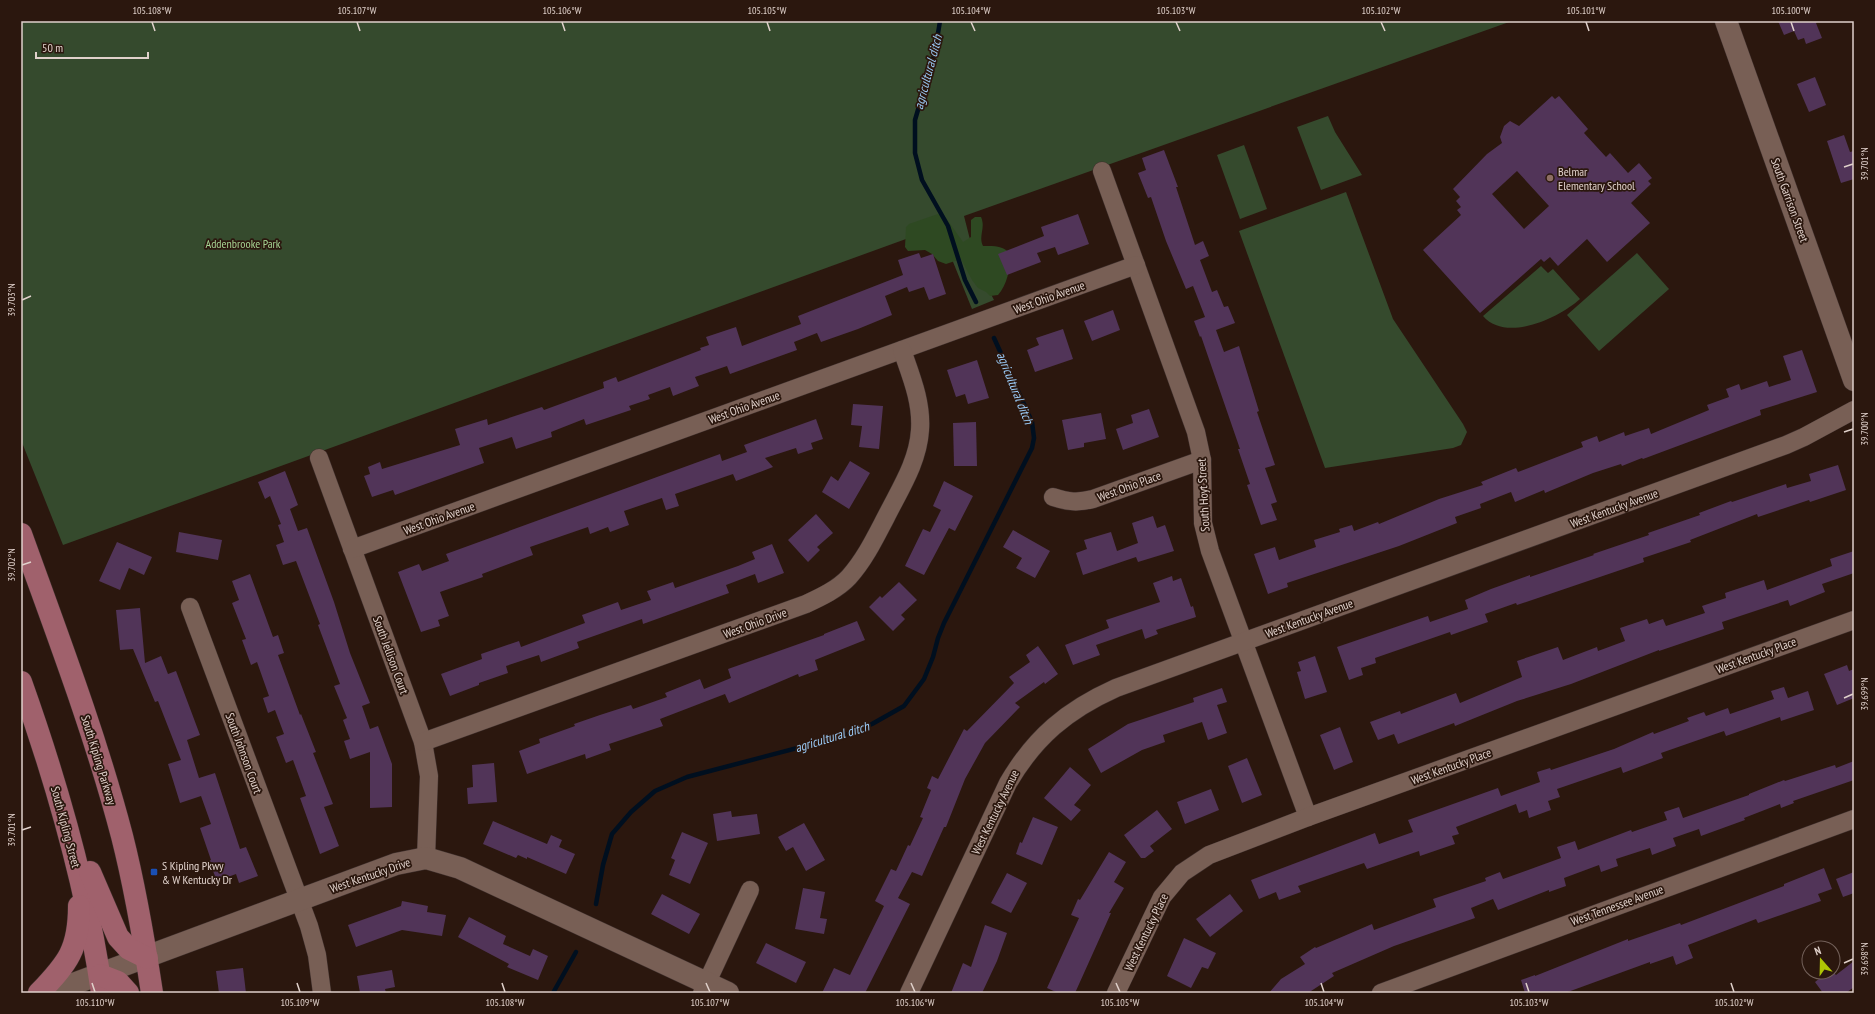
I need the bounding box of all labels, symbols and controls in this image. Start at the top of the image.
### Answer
text: 105.108°W [133,4,172,17]
text: 105.107°W [338,4,377,17]
text: 105.106°W [543,4,582,17]
text: 105.105°W [748,4,787,17]
text: 105.104°W [952,4,991,17]
text: 105.103°W [1157,4,1196,17]
text: 105.102°W [1362,4,1401,17]
text: 105.101°W [1567,4,1606,17]
text: 105.100°W [1772,4,1811,17]
water label: agricultural ditch [910,32,946,111]
scale bar [36,34,148,60]
text: 50 m [42,40,63,55]
text: 39.701°N [1858,147,1871,181]
street label: South Garrison Street [1768,156,1812,245]
place label: Belmar Elementary School [1558,164,1635,193]
marker: Belmar Elementary School [1545,173,1555,183]
park label: Addenbrooke Park [205,236,281,251]
street label: West Ohio Avenue [1011,277,1087,317]
text: 39.703°N [5,283,18,317]
water label: agricultural ditch [993,349,1038,428]
street label: West Ohio Avenue [706,387,782,427]
text: 39.700°N [1858,412,1871,446]
street label: South Hoyt Street [1194,457,1212,532]
street label: West Ohio Place [1095,468,1163,504]
street label: West Kentucky Avenue [1568,485,1660,531]
street label: West Ohio Avenue [401,498,477,538]
text: 39.702°N [5,548,18,582]
street label: West Kentucky Avenue [1263,595,1355,641]
street label: West Ohio Drive [721,605,789,641]
street label: South Jellison Court [370,614,412,697]
street label: West Kentucky Place [1714,634,1798,676]
text: 39.699°N [1858,677,1871,711]
street label: South Johnson Court [222,711,266,796]
street label: South Kipling Parkway [78,713,120,807]
water label: agricultural ditch [793,717,872,756]
street label: West Kentucky Place [1409,745,1493,787]
street label: West Kentucky Avenue [968,767,1022,857]
street label: South Kipling Street [48,785,84,870]
text: 39.701°N [5,813,18,847]
street label: West Kentucky Drive [328,854,412,896]
place label: S Kipling Pkwy & W Kentucky Dr [162,858,233,887]
marker: S Kipling Pkwy & W Kentucky Dr [149,867,159,877]
street label: West Tennessee Avenue [1569,881,1665,929]
street label: West Kentucky Place [1121,891,1171,973]
north arrow [1801,940,1841,980]
text: 39.698°N [1858,942,1871,976]
text: N [1812,943,1823,958]
text: 105.110°W [76,996,115,1009]
text: 105.109°W [281,996,320,1009]
text: 105.108°W [486,996,525,1009]
text: 105.107°W [691,996,730,1009]
text: 105.106°W [896,996,935,1009]
text: 105.105°W [1101,996,1140,1009]
text: 105.104°W [1305,996,1344,1009]
text: 105.103°W [1510,996,1549,1009]
text: 105.102°W [1715,996,1754,1009]

